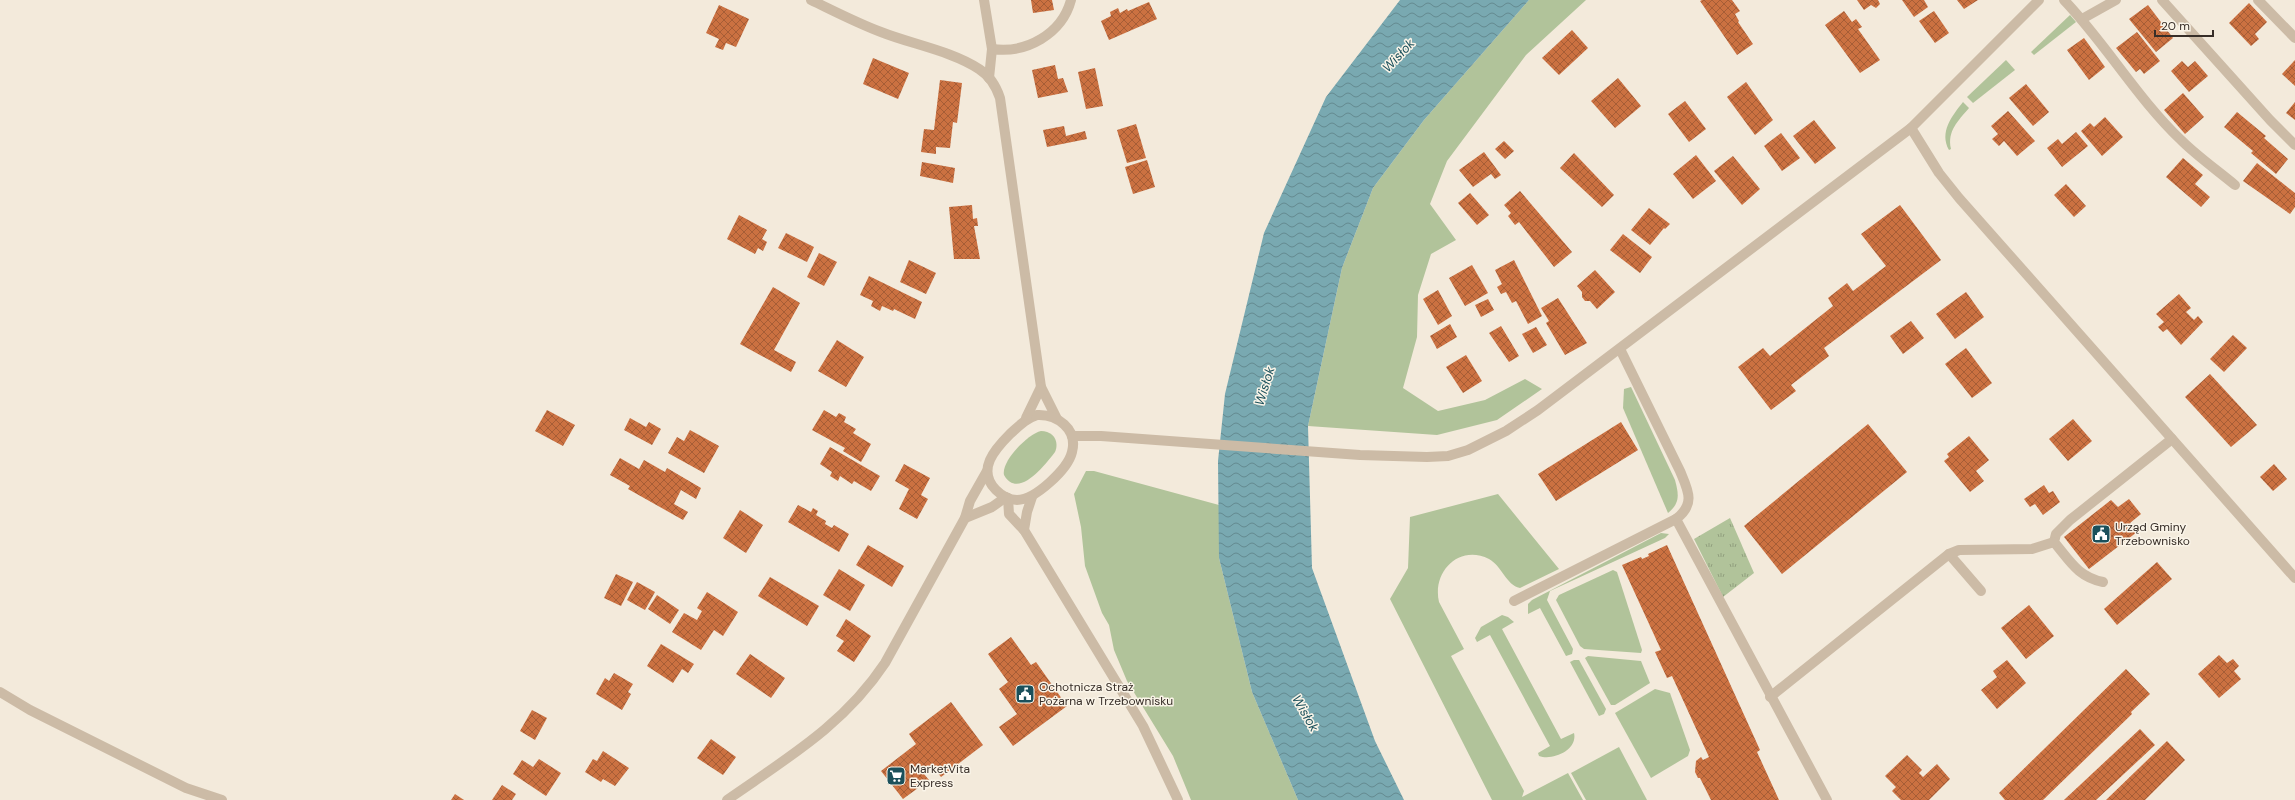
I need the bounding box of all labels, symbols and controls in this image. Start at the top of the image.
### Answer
scale bar [2155,12,2213,38]
text: 20 m [2161,18,2190,34]
water label: Wisłok [1379,35,1418,76]
water label: Wisłok [1251,364,1279,408]
place label: Urząd Gminy Trzebownisko [2115,519,2190,549]
public building icon: Urząd Gminy Trzebownisko [2090,523,2112,545]
place label: Ochotnicza Straż Pożarna w Trzebownisku [1039,679,1173,709]
public building icon: Ochotnicza Straż Pożarna w Trzebownisku [1014,683,1036,705]
water label: Wisłok [1288,692,1323,735]
place label: MarketVita Express [910,761,970,791]
supermarket icon: MarketVita Express [885,765,907,787]

